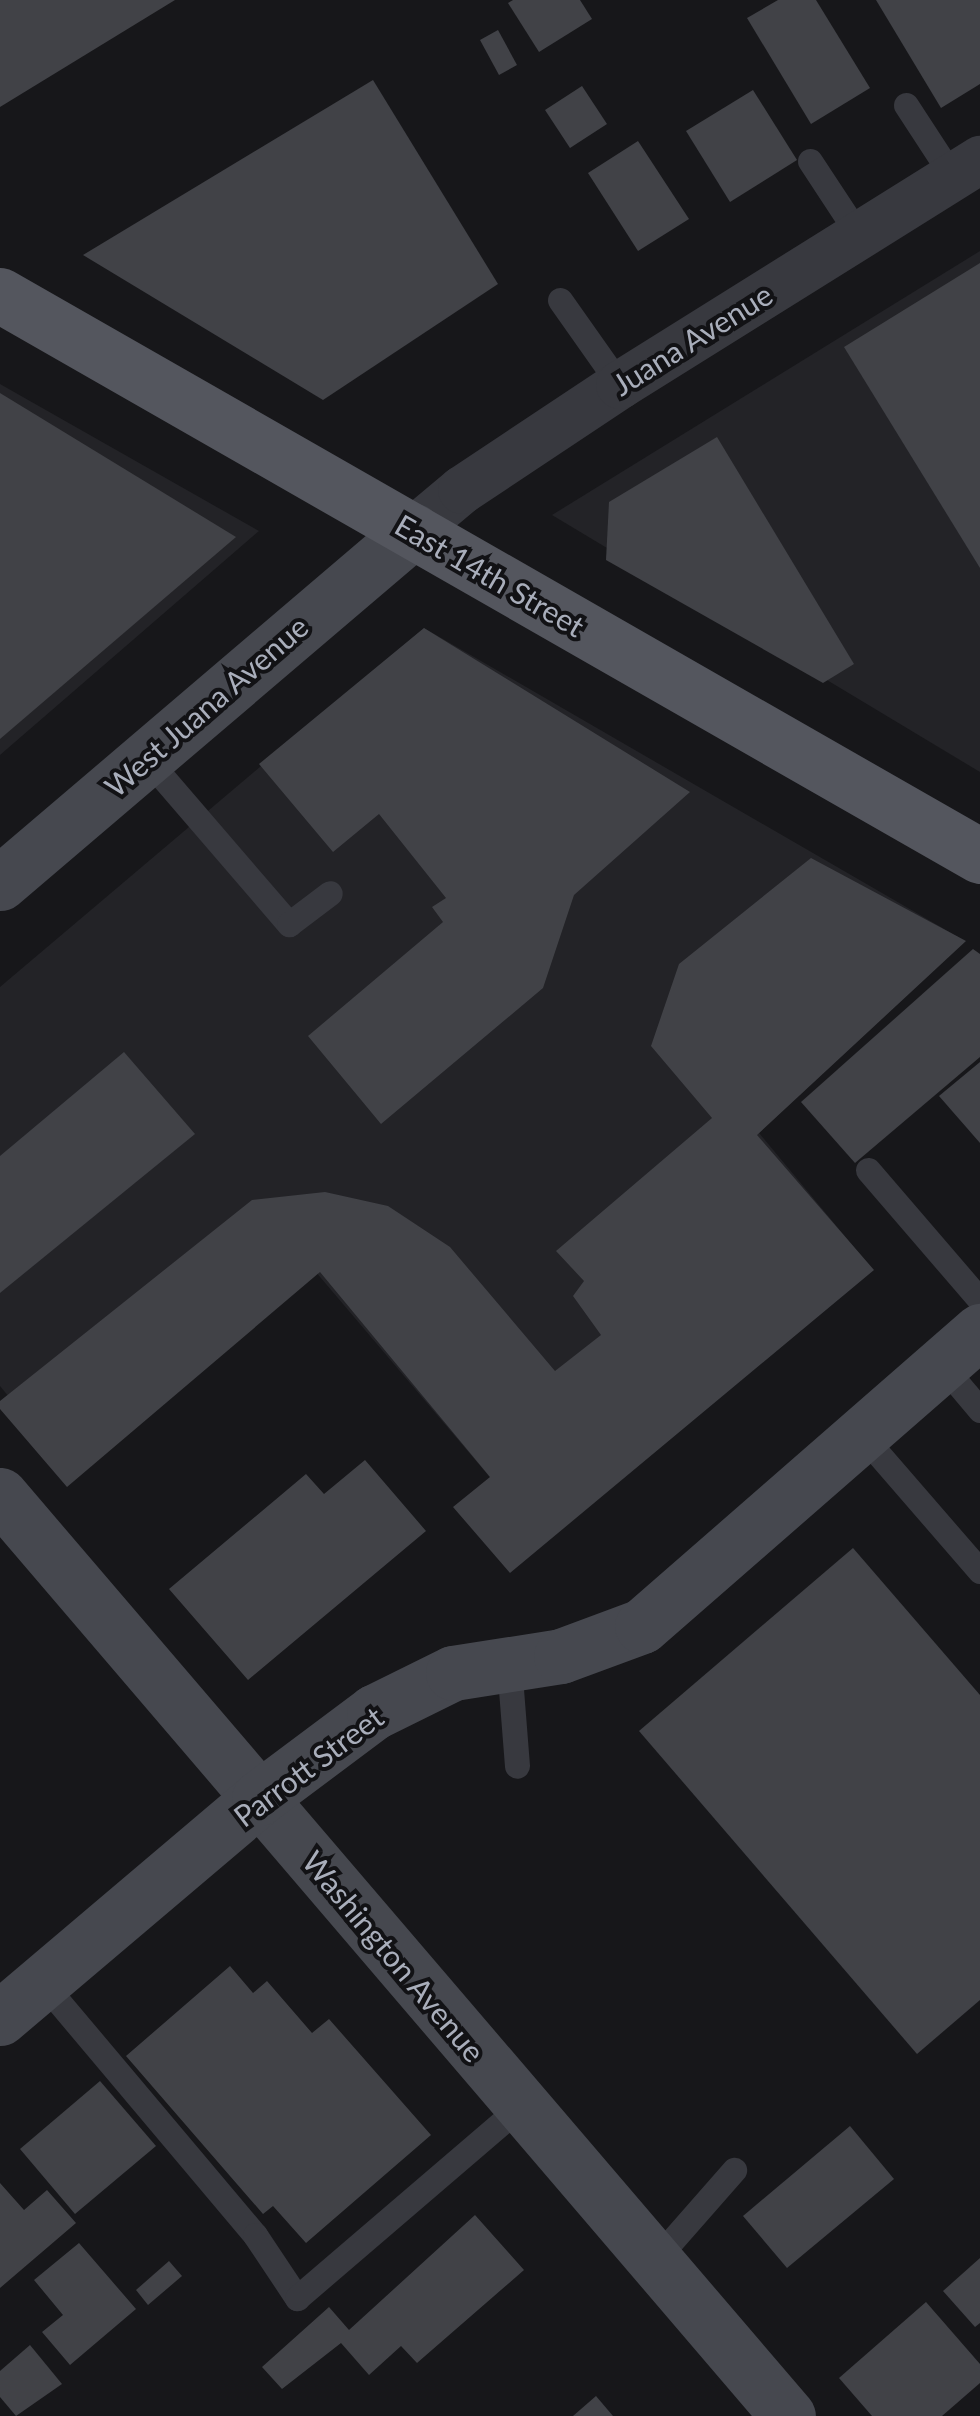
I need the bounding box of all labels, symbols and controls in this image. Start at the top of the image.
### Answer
street label: Juana Avenue [605,275,779,403]
street label: East 14th Street [389,506,591,644]
street label: West Juana Avenue [96,607,316,805]
street label: Parrott Street [226,1698,390,1834]
street label: Washington Avenue [295,1843,493,2069]

